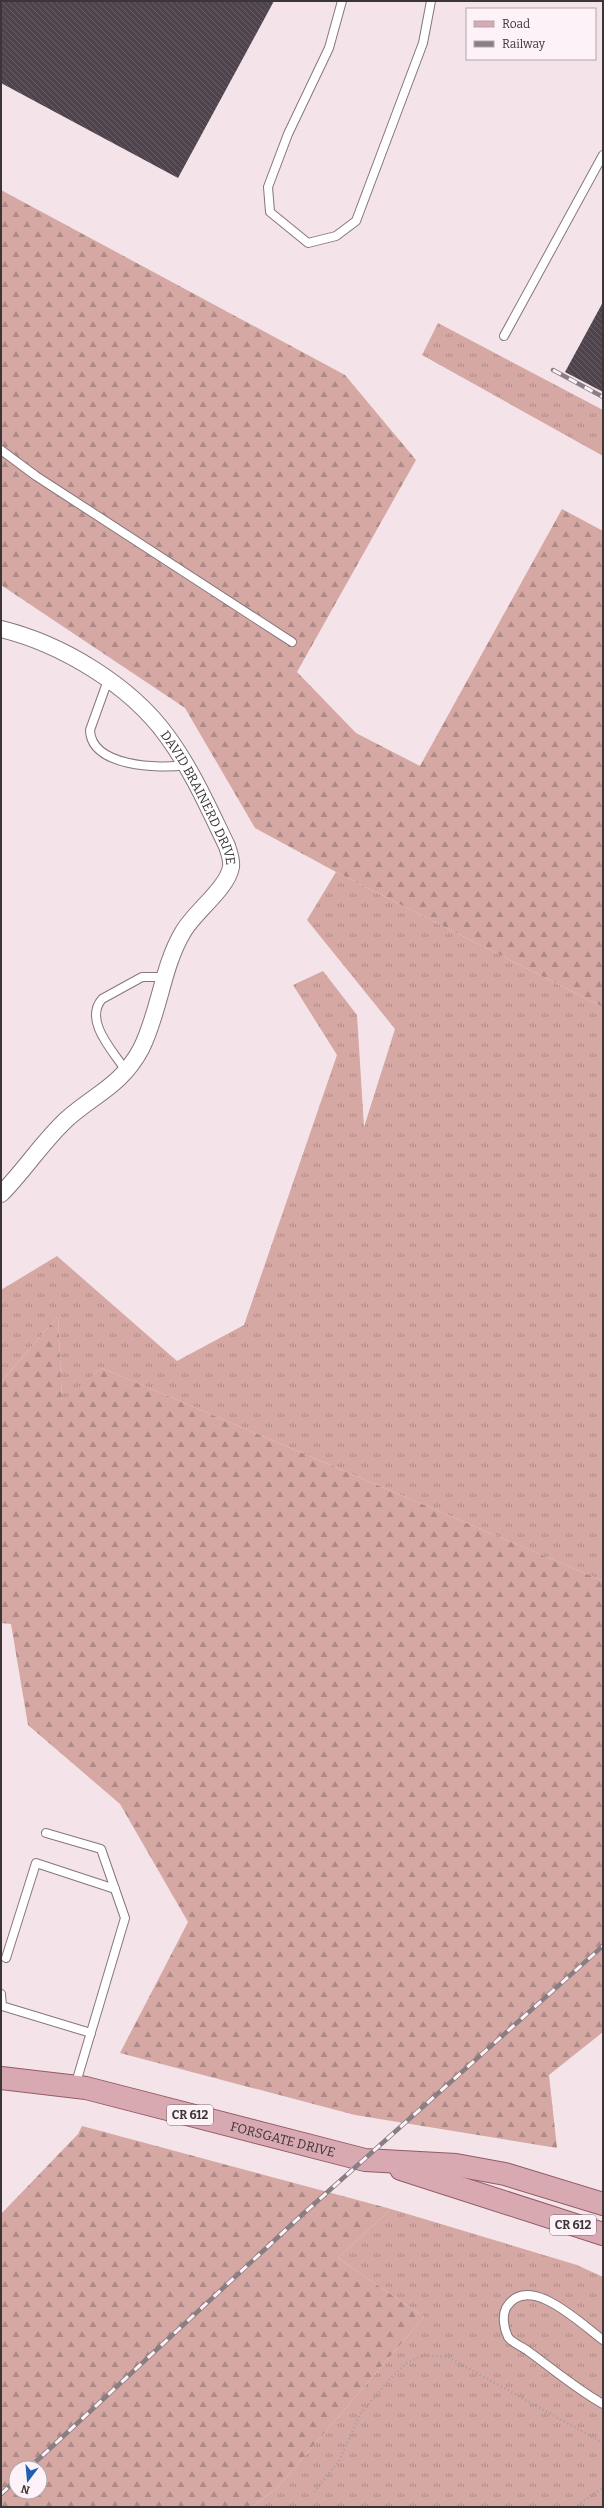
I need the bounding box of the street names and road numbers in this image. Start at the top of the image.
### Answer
street label: DAVID BRAINERD DRIVE [158,728,238,866]
road number: CR 612 [167,2105,213,2125]
street label: FORSGATE DRIVE [229,2119,337,2160]
road number: CR 612 [550,2215,596,2235]

